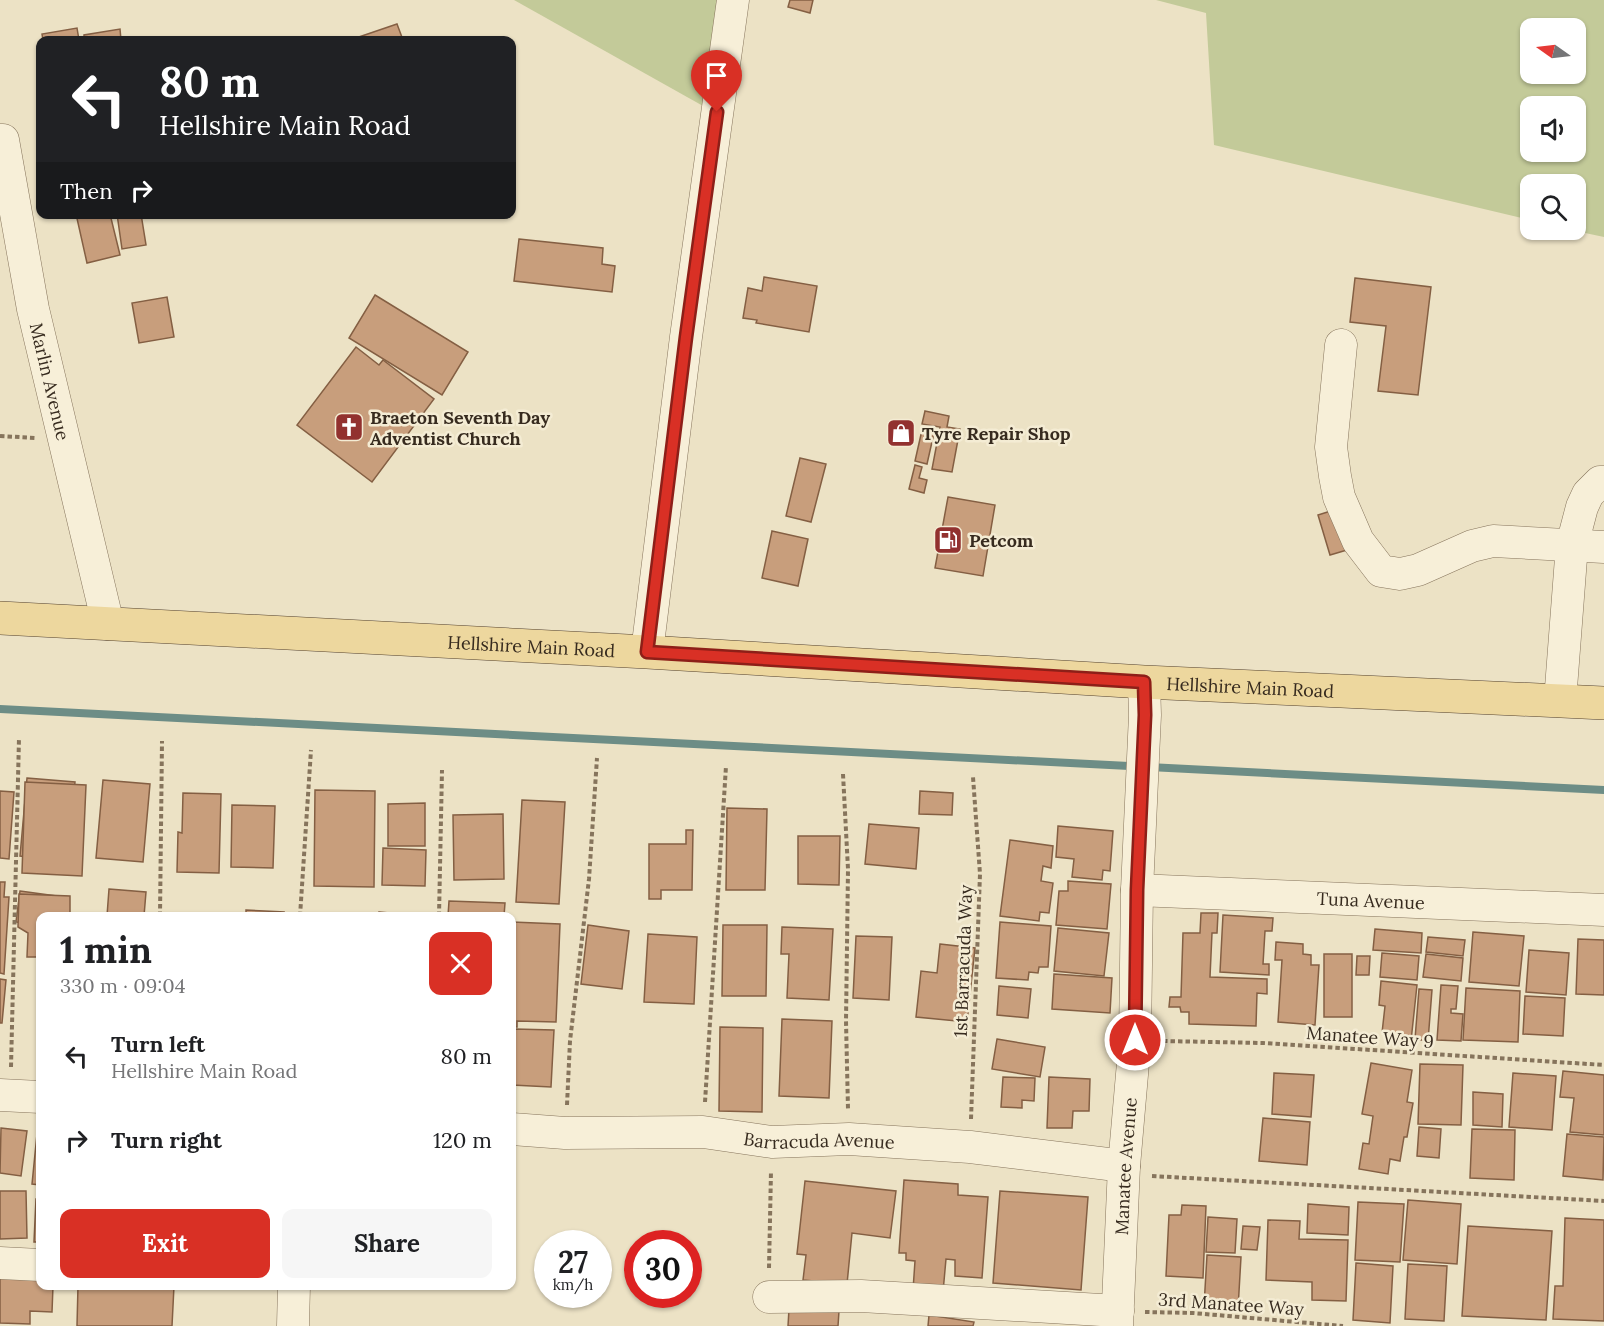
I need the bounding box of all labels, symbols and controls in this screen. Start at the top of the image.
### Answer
north arrow [1520,18,1586,84]
map controls [1520,18,1586,240]
pin [691,50,742,112]
text: 80 m [159,55,259,109]
icon: arrive [700,59,733,92]
icon: left [60,60,138,138]
button: sound [1520,96,1586,162]
text: Hellshire Main Road [159,108,411,142]
icon: right [125,174,158,207]
button: search [1520,174,1586,240]
text: Then [60,177,113,205]
street label: Marlin Avenue [25,320,75,443]
place label: Braeton Seventh Day Adventist Church [370,406,550,450]
church icon: Braeton Seventh Day Adventist Church [333,411,365,443]
shop icon: Tyre Repair Shop [885,417,917,449]
place label: Tyre Repair Shop [922,422,1071,445]
fuel station icon: Petcom [932,524,964,556]
place label: Petcom [969,529,1034,552]
street label: Hellshire Main Road [447,630,616,662]
street label: Hellshire Main Road [1166,672,1335,702]
street label: 1st Barracuda Way [949,884,977,1038]
street label: Tuna Avenue [1316,886,1426,914]
text: 1 min [60,927,152,973]
button: close [429,932,492,995]
text: 330 m · 09:04 [60,973,186,998]
position arrow [1103,1008,1167,1072]
street label: Manatee Way 9 [1305,1021,1435,1053]
text: Turn left [111,1030,205,1058]
icon: left [60,1040,93,1073]
text: 80 m [441,1042,492,1070]
text: Hellshire Main Road [111,1058,297,1083]
street label: Manatee Avenue [1109,1096,1141,1236]
icon: right [60,1124,93,1157]
text: Turn right [111,1126,222,1154]
text: 120 m [433,1126,492,1154]
street label: Barracuda Avenue [742,1127,896,1154]
button: Exit [60,1209,270,1278]
button: Share [282,1209,492,1278]
speed limit sign: 30 [624,1230,702,1308]
text: 27 [558,1243,588,1281]
text: km/h [553,1275,593,1294]
street label: 3rd Manatee Way [1157,1287,1305,1321]

